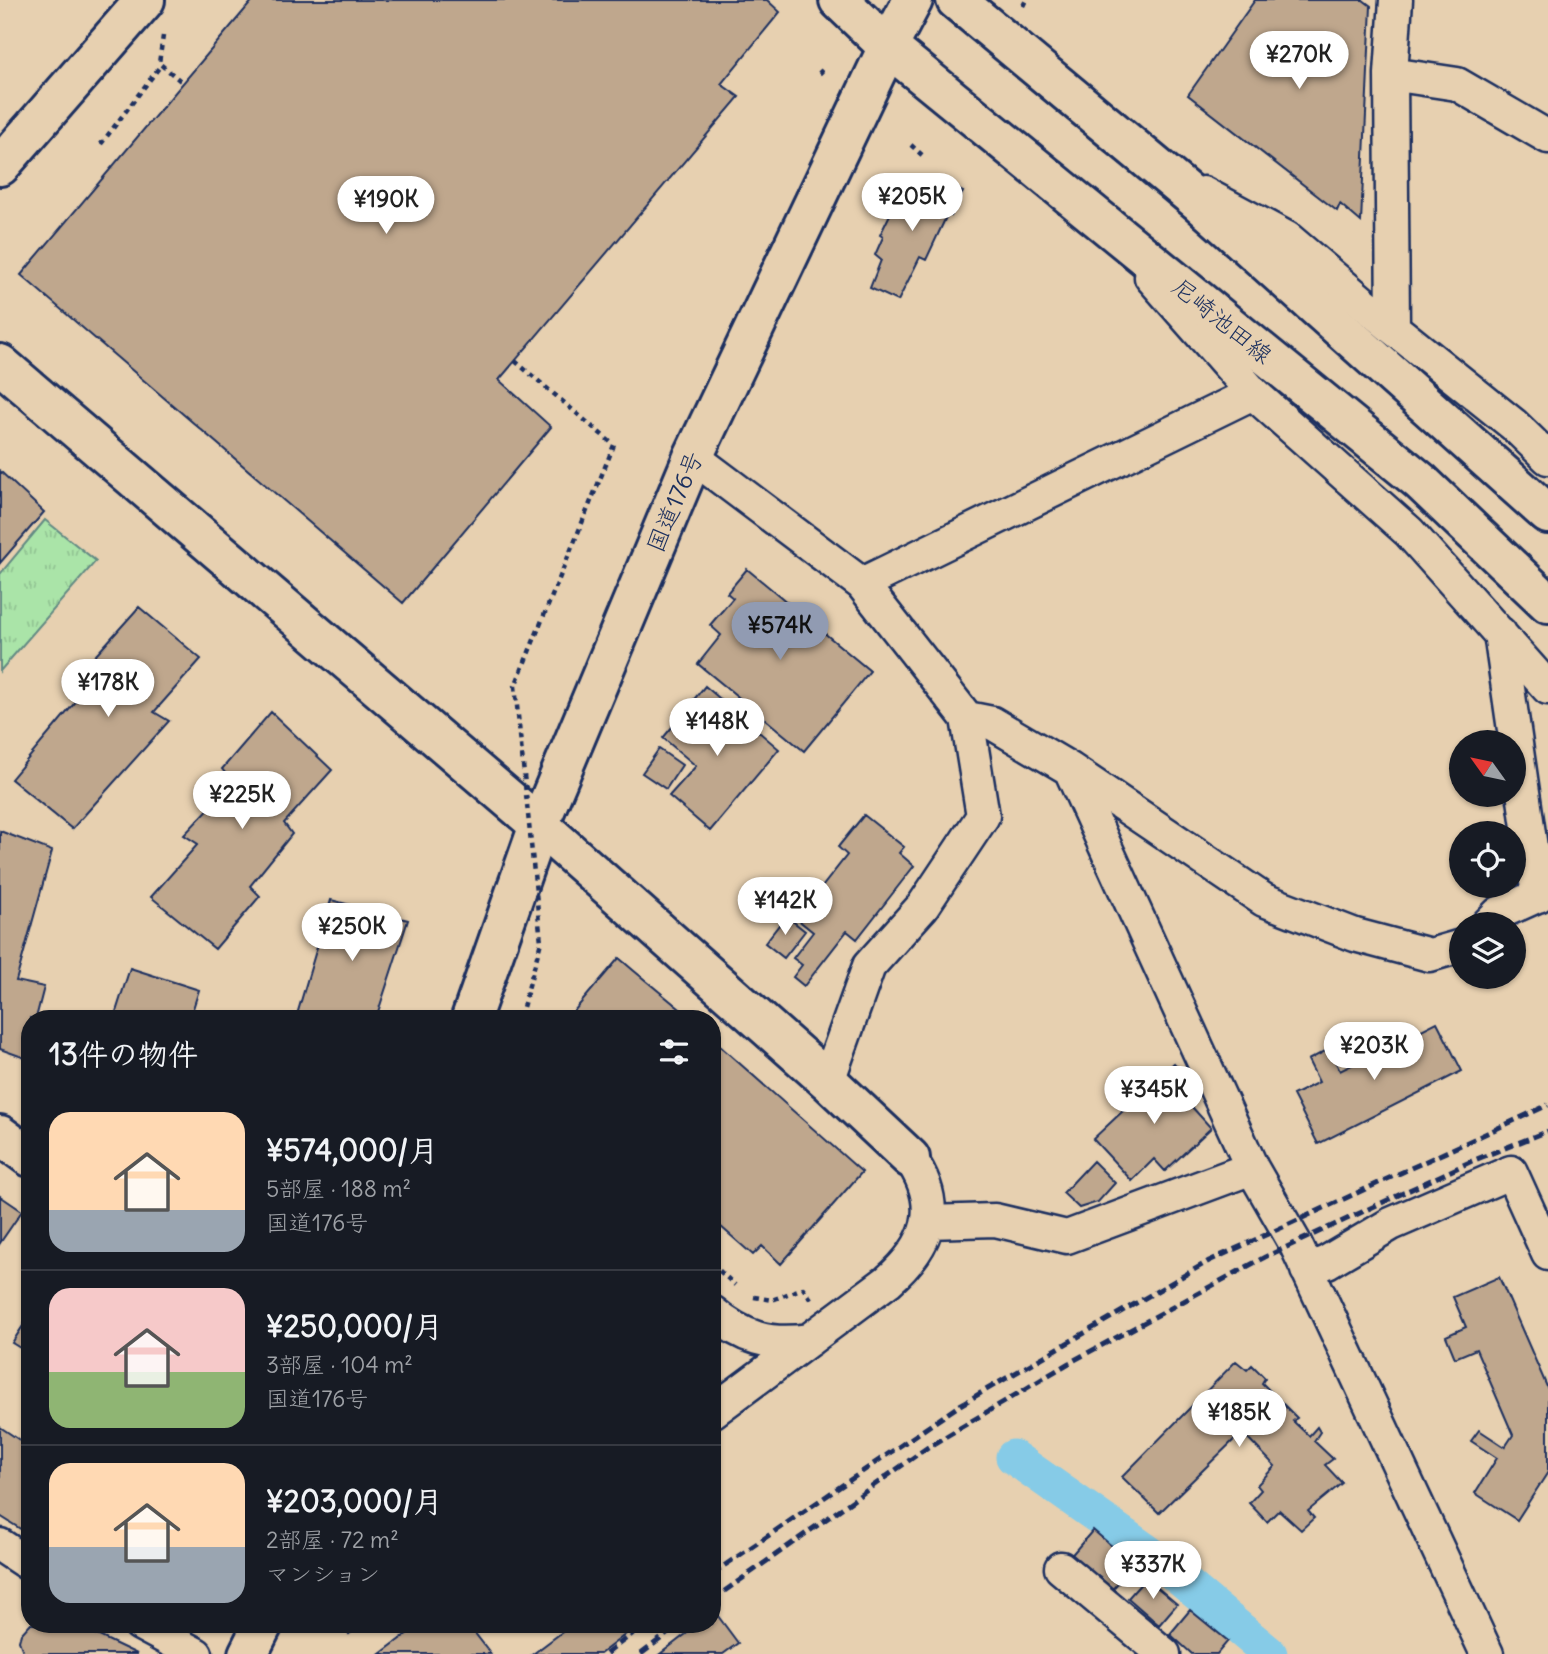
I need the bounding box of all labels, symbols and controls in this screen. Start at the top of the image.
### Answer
pin: ¥270K [1250,32,1348,91]
text: ¥270K [1266,39,1332,68]
pin: ¥205K [863,174,961,233]
pin: ¥190K [337,176,435,236]
text: ¥205K [878,181,946,210]
text: ¥190K [353,184,419,213]
street label: 尼崎池田線 [1167,271,1279,370]
street label: 国道176号 [639,447,709,557]
pin: ¥574K [731,602,829,662]
text: ¥574K [748,610,812,639]
pin: ¥178K [59,660,157,719]
text: ¥178K [77,667,139,696]
pin: ¥148K [668,698,766,758]
text: ¥148K [685,706,749,735]
north arrow [1449,730,1526,807]
map controls [1449,730,1526,989]
pin: ¥225K [193,772,291,831]
text: ¥225K [209,779,275,808]
button: locate [1449,821,1526,898]
pin: ¥142K [736,878,834,937]
text: ¥142K [754,885,816,914]
pin: ¥250K [303,904,401,963]
text: ¥250K [318,911,386,940]
button: layers [1449,912,1526,989]
pin: ¥203K [1325,1023,1423,1082]
text: ¥203K [1340,1030,1408,1059]
icon: filters [655,1033,693,1071]
text: 13件の物件 [49,1035,198,1073]
pin: ¥345K [1105,1066,1203,1126]
text: ¥345K [1120,1074,1188,1103]
text: ¥574,000/月 [266,1131,438,1169]
icon: home [105,1140,189,1224]
text: 5部屋 · 188 m² [266,1174,411,1203]
text: 国道176号 [266,1208,368,1237]
text: ¥250,000/月 [266,1307,443,1345]
icon: home [105,1316,189,1400]
text: 3部屋 · 104 m² [266,1350,413,1379]
text: 国道176号 [266,1384,368,1413]
pin: ¥185K [1190,1390,1288,1449]
text: ¥185K [1207,1397,1271,1426]
text: ¥203,000/月 [266,1482,443,1520]
icon: home [105,1491,189,1575]
text: 2部屋 · 72 m² [266,1525,399,1554]
pin: ¥337K [1104,1542,1202,1601]
text: ¥337K [1120,1549,1186,1578]
text: マンション [266,1559,380,1588]

